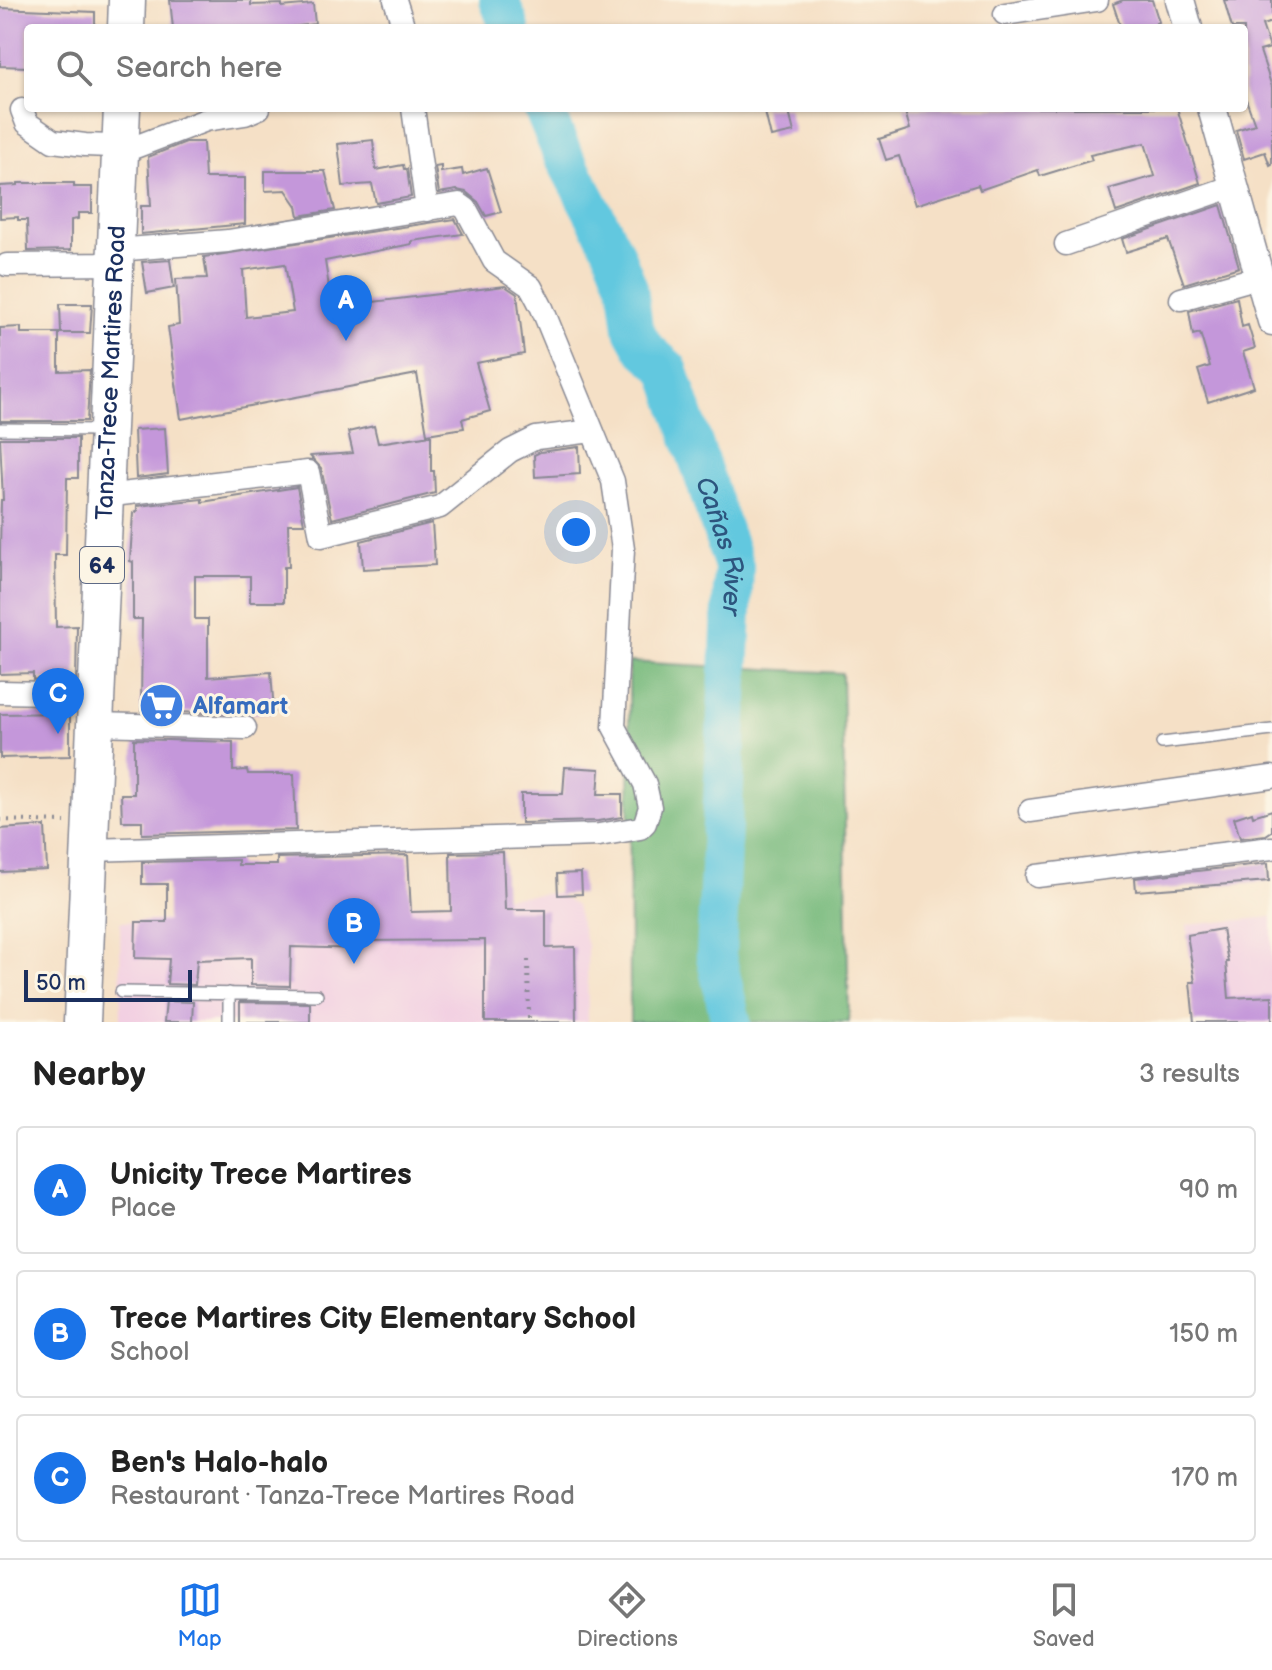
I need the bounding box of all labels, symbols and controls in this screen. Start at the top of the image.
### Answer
search box [24,24,1248,112]
icon: search [52,46,96,90]
text: Search here [116,50,282,86]
street label: Tanza-Trece Martires Road [90,225,132,521]
pin: A [320,275,372,341]
water label: Cañas River [688,473,750,617]
your location [556,512,596,552]
road number: 64 [80,547,124,583]
pin: C [32,668,84,734]
supermarket icon: Alfamart [138,682,186,730]
place label: Alfamart [192,692,288,721]
pin: B [328,898,380,964]
scale bar [24,966,192,1002]
text: 50 m [36,970,86,997]
text: Nearby [32,1054,146,1095]
text: 3 results [1139,1059,1240,1090]
text: Unicity Trece Martires [110,1157,412,1193]
text: A [52,1175,68,1206]
text: 90 m [1179,1175,1238,1206]
text: Place [110,1193,176,1224]
text: Trece Martires City Elementary School [110,1301,636,1337]
text: B [51,1319,69,1350]
text: 150 m [1169,1319,1238,1350]
text: School [110,1337,189,1368]
text: Ben's Halo-halo [110,1445,328,1481]
text: C [51,1463,69,1494]
text: 170 m [1171,1463,1238,1494]
text: Restaurant · Tanza-Trece Martires Road [110,1481,575,1512]
tab: Map [177,1578,222,1653]
tab: Directions [577,1578,678,1653]
tab: Saved [1033,1578,1095,1653]

